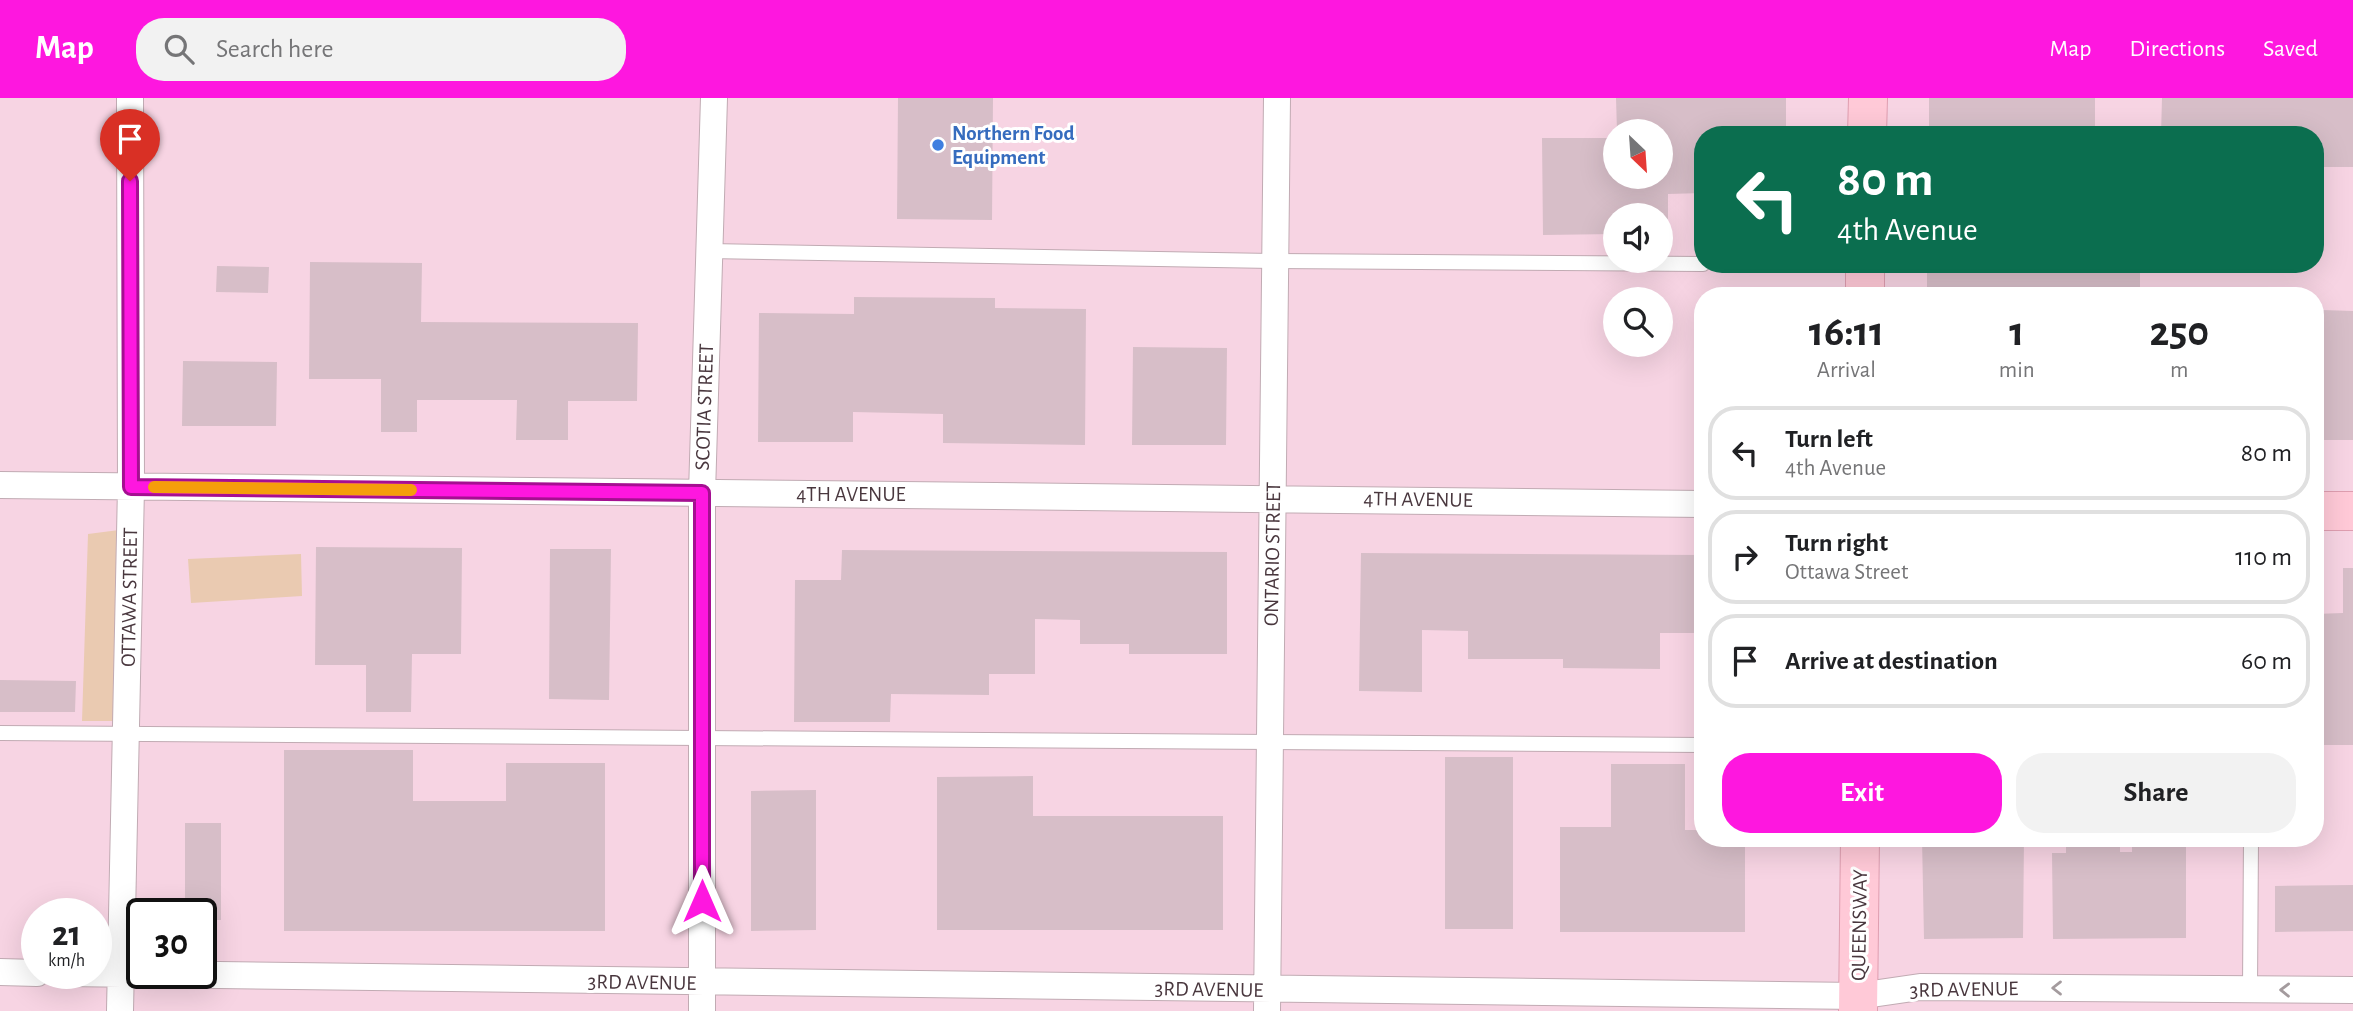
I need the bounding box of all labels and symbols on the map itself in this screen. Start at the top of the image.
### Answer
pin [100,109,160,181]
north arrow [1603,119,1673,189]
place label: Northern Food Equipment [952,123,1074,168]
marker: Northern Food Equipment [930,137,946,153]
street label: SCOTIA STREET [692,343,717,471]
street label: ONTARIO STREET [1261,482,1284,626]
street label: 4TH AVENUE [796,484,906,505]
street label: 4TH AVENUE [1363,488,1473,511]
street label: OTTAWA STREET [118,527,141,667]
position arrow [665,864,739,938]
street label: QUEENSWAY [1848,869,1871,981]
speed limit sign: 30 [126,898,217,989]
street label: 3RD AVENUE [588,971,696,994]
street label: 3RD AVENUE [1155,978,1263,1001]
street label: 3RD AVENUE [1910,978,2018,1001]
one-way arrow [2052,980,2062,996]
one-way arrow [2279,982,2290,998]

